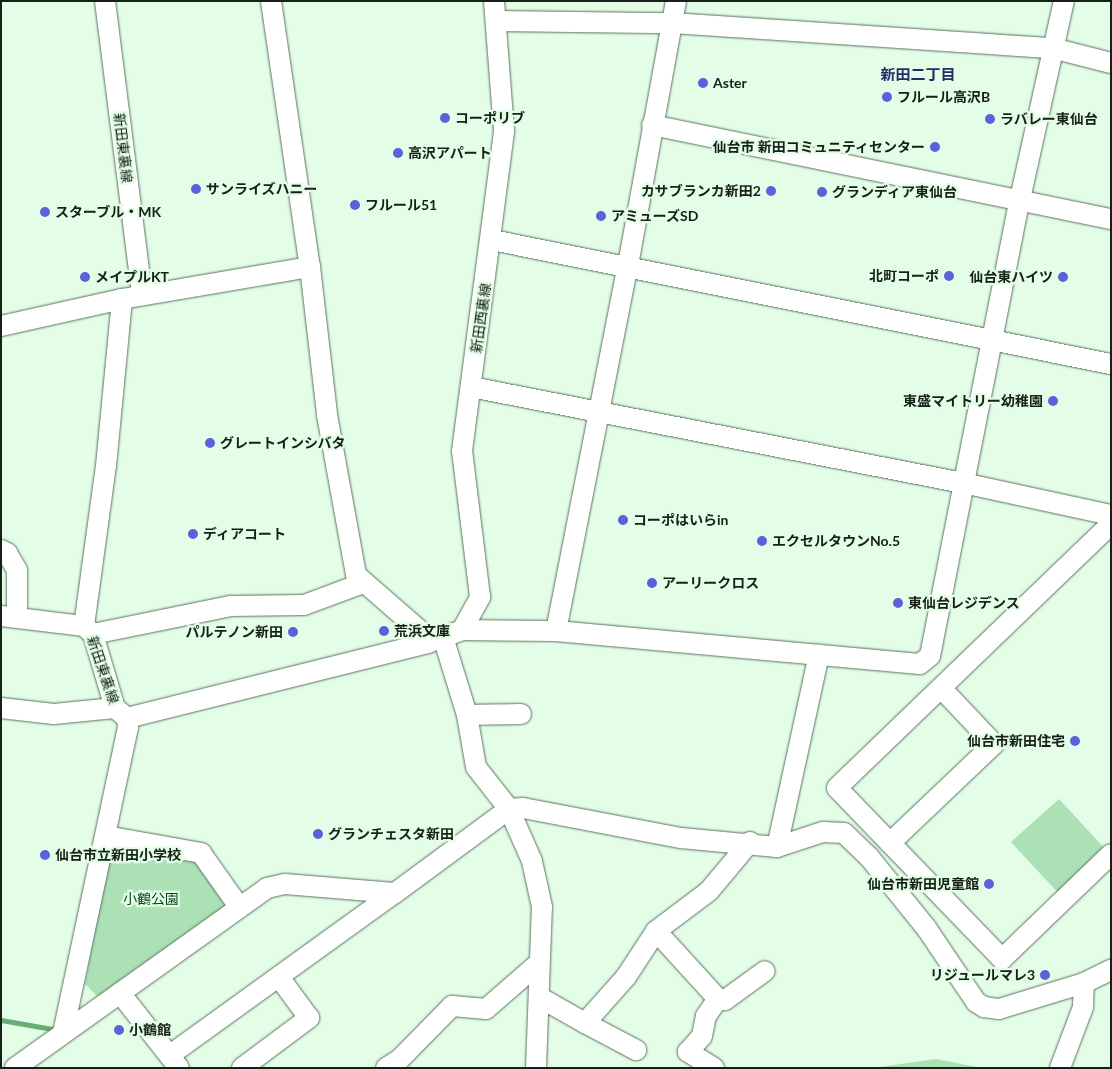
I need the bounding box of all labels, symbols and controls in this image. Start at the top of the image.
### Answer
district label: 新田二丁目 [881,66,955,84]
place label: Aster [713,75,747,91]
marker: Aster [697,77,709,89]
place label: フルール高沢B [897,89,990,105]
marker: フルール高沢B [881,91,893,103]
place label: コーポリブ [455,110,525,126]
place label: ラバレー東仙台 [1000,111,1098,127]
street label: 新田東裏線 [110,112,136,184]
marker: コーポリブ [439,112,451,124]
marker: ラバレー東仙台 [984,113,996,125]
place label: 仙台市 新田コミュニティセンター [712,139,925,155]
marker: 仙台市 新田コミュニティセンター [929,141,941,153]
place label: 高沢アパート [408,145,492,161]
marker: 高沢アパート [392,147,404,159]
place label: サンライズハニー [206,181,318,197]
marker: サンライズハニー [190,183,202,195]
place label: カサブランカ新田2 [641,183,761,199]
place label: グランディア東仙台 [832,184,958,200]
marker: カサブランカ新田2 [765,185,777,197]
marker: グランディア東仙台 [816,186,828,198]
place label: フルール51 [365,197,437,213]
marker: フルール51 [349,199,361,211]
place label: スターブル・MK [55,204,162,220]
marker: スターブル・MK [39,206,51,218]
place label: アミューズSD [611,208,699,224]
marker: アミューズSD [595,210,607,222]
place label: 北町コーポ [869,268,939,284]
place label: メイプルKT [95,269,169,285]
place label: 仙台東ハイツ [969,269,1053,285]
marker: 北町コーポ [943,270,955,282]
marker: メイプルKT [79,271,91,283]
marker: 仙台東ハイツ [1057,271,1069,283]
street label: 新田西裏線 [468,282,494,354]
place label: 東盛マイトリー幼稚園 [903,393,1043,409]
marker: 東盛マイトリー幼稚園 [1047,395,1059,407]
place label: グレートインシバタ [220,435,346,451]
marker: グレートインシバタ [204,437,216,449]
place label: コーポはいらin [633,512,728,528]
marker: コーポはいらin [617,514,629,526]
place label: ディアコート [203,526,287,542]
marker: ディアコート [187,528,199,540]
place label: エクセルタウンNo.5 [772,533,900,549]
marker: エクセルタウンNo.5 [756,535,768,547]
place label: アーリークロス [662,575,759,591]
marker: アーリークロス [646,577,658,589]
place label: 東仙台レジデンス [908,595,1020,611]
marker: 東仙台レジデンス [892,597,904,609]
place label: 荒浜文庫 [394,623,450,639]
place label: パルテノン新田 [185,624,283,640]
marker: 荒浜文庫 [378,625,390,637]
marker: パルテノン新田 [287,626,299,638]
street label: 新田東裏線 [84,634,122,706]
place label: 仙台市新田住宅 [967,733,1065,749]
marker: 仙台市新田住宅 [1069,735,1081,747]
place label: グランチェスタ新田 [328,826,454,842]
marker: グランチェスタ新田 [312,828,324,840]
place label: 仙台市立新田小学校 [55,847,181,863]
marker: 仙台市立新田小学校 [39,849,51,861]
place label: 仙台市新田児童館 [867,876,979,892]
marker: 仙台市新田児童館 [983,878,995,890]
park label: 小鶴公園 [123,891,179,907]
place label: リジュールマレ3 [929,967,1035,983]
marker: リジュールマレ3 [1039,969,1051,981]
place label: 小鶴館 [129,1022,171,1038]
marker: 小鶴館 [113,1024,125,1036]

